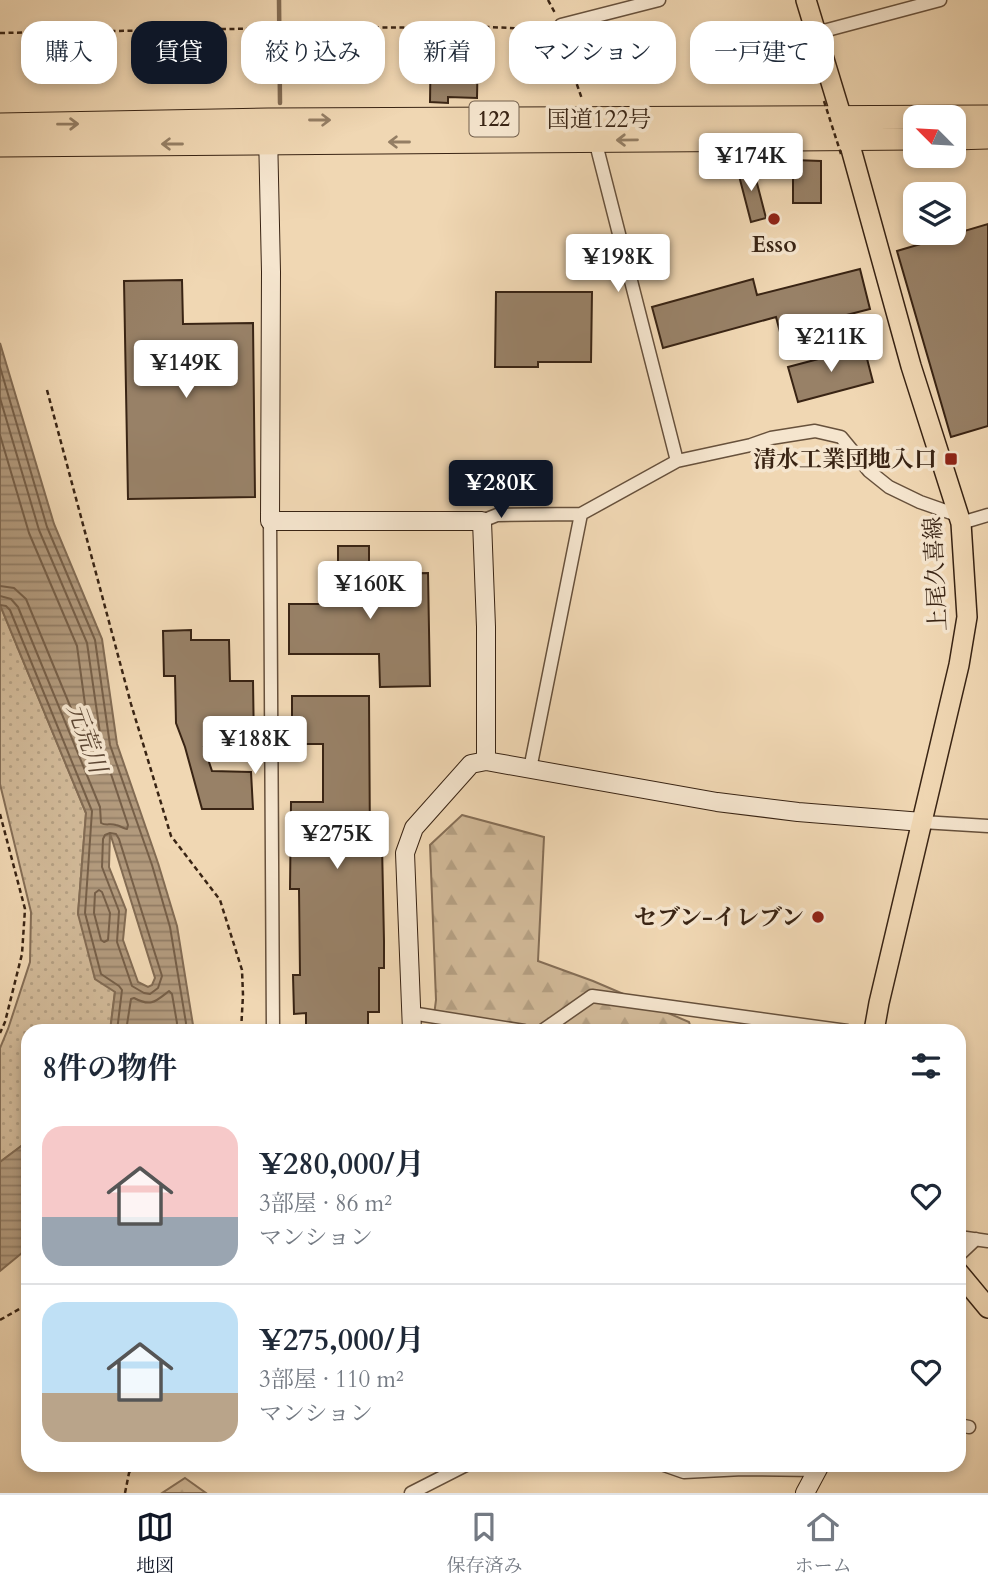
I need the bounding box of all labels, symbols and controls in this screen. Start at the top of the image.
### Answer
chip: 購入 [21,21,117,84]
chip: 賃貸 [131,21,227,84]
chip: 絞り込み [241,21,385,84]
chip: 新着 [399,21,495,84]
chip: マンション [509,21,676,84]
chip: 一戸建て [690,21,834,84]
road number: 122 [470,102,518,136]
street label: 国道122号 [547,104,651,135]
north arrow [903,105,966,168]
map controls [903,105,966,245]
one-way arrow [308,113,331,127]
one-way arrow [56,117,79,131]
one-way arrow [615,133,638,147]
pin: ¥174K [702,134,800,193]
one-way arrow [388,135,411,149]
one-way arrow [160,137,183,151]
text: ¥174K [715,140,787,171]
button: layers [903,182,966,245]
marker: Esso [766,211,782,227]
place label: Esso [751,229,797,260]
pin: ¥198K [569,234,667,294]
text: ¥198K [582,241,654,272]
pin: ¥211K [782,314,880,374]
text: ¥211K [795,321,867,352]
pin: ¥149K [137,340,235,400]
text: ¥149K [150,347,222,378]
place label: 清水工業団地入口 [753,444,937,475]
marker: 清水工業団地入口 [943,451,959,467]
pin: ¥280K [452,461,550,520]
text: ¥280K [465,467,537,498]
street label: 上尾久喜線 [917,516,954,632]
pin: ¥160K [321,562,419,621]
text: ¥160K [334,568,406,599]
water label: 元荒川 [59,699,115,780]
pin: ¥188K [206,716,304,776]
text: ¥188K [219,723,291,754]
pin: ¥275K [288,812,386,871]
text: ¥275K [301,818,373,849]
place label: セブン-イレブン [634,902,804,933]
marker: セブン-イレブン [810,909,826,925]
icon: filters [907,1047,945,1085]
text: 8件の物件 [42,1048,177,1089]
text: ¥280,000/月 [259,1144,425,1185]
icon: home [98,1154,182,1238]
icon: heart [907,1177,945,1215]
text: 3部屋 · 86 m² [259,1188,392,1219]
text: マンション [259,1222,373,1253]
text: ¥275,000/月 [259,1320,425,1361]
icon: home [98,1330,182,1414]
icon: heart [907,1353,945,1391]
text: 3部屋 · 110 m² [259,1364,404,1395]
text: マンション [259,1398,373,1429]
tab: 地図 [136,1508,174,1579]
tab: 保存済み [446,1508,523,1579]
tab: ホーム [795,1508,852,1579]

